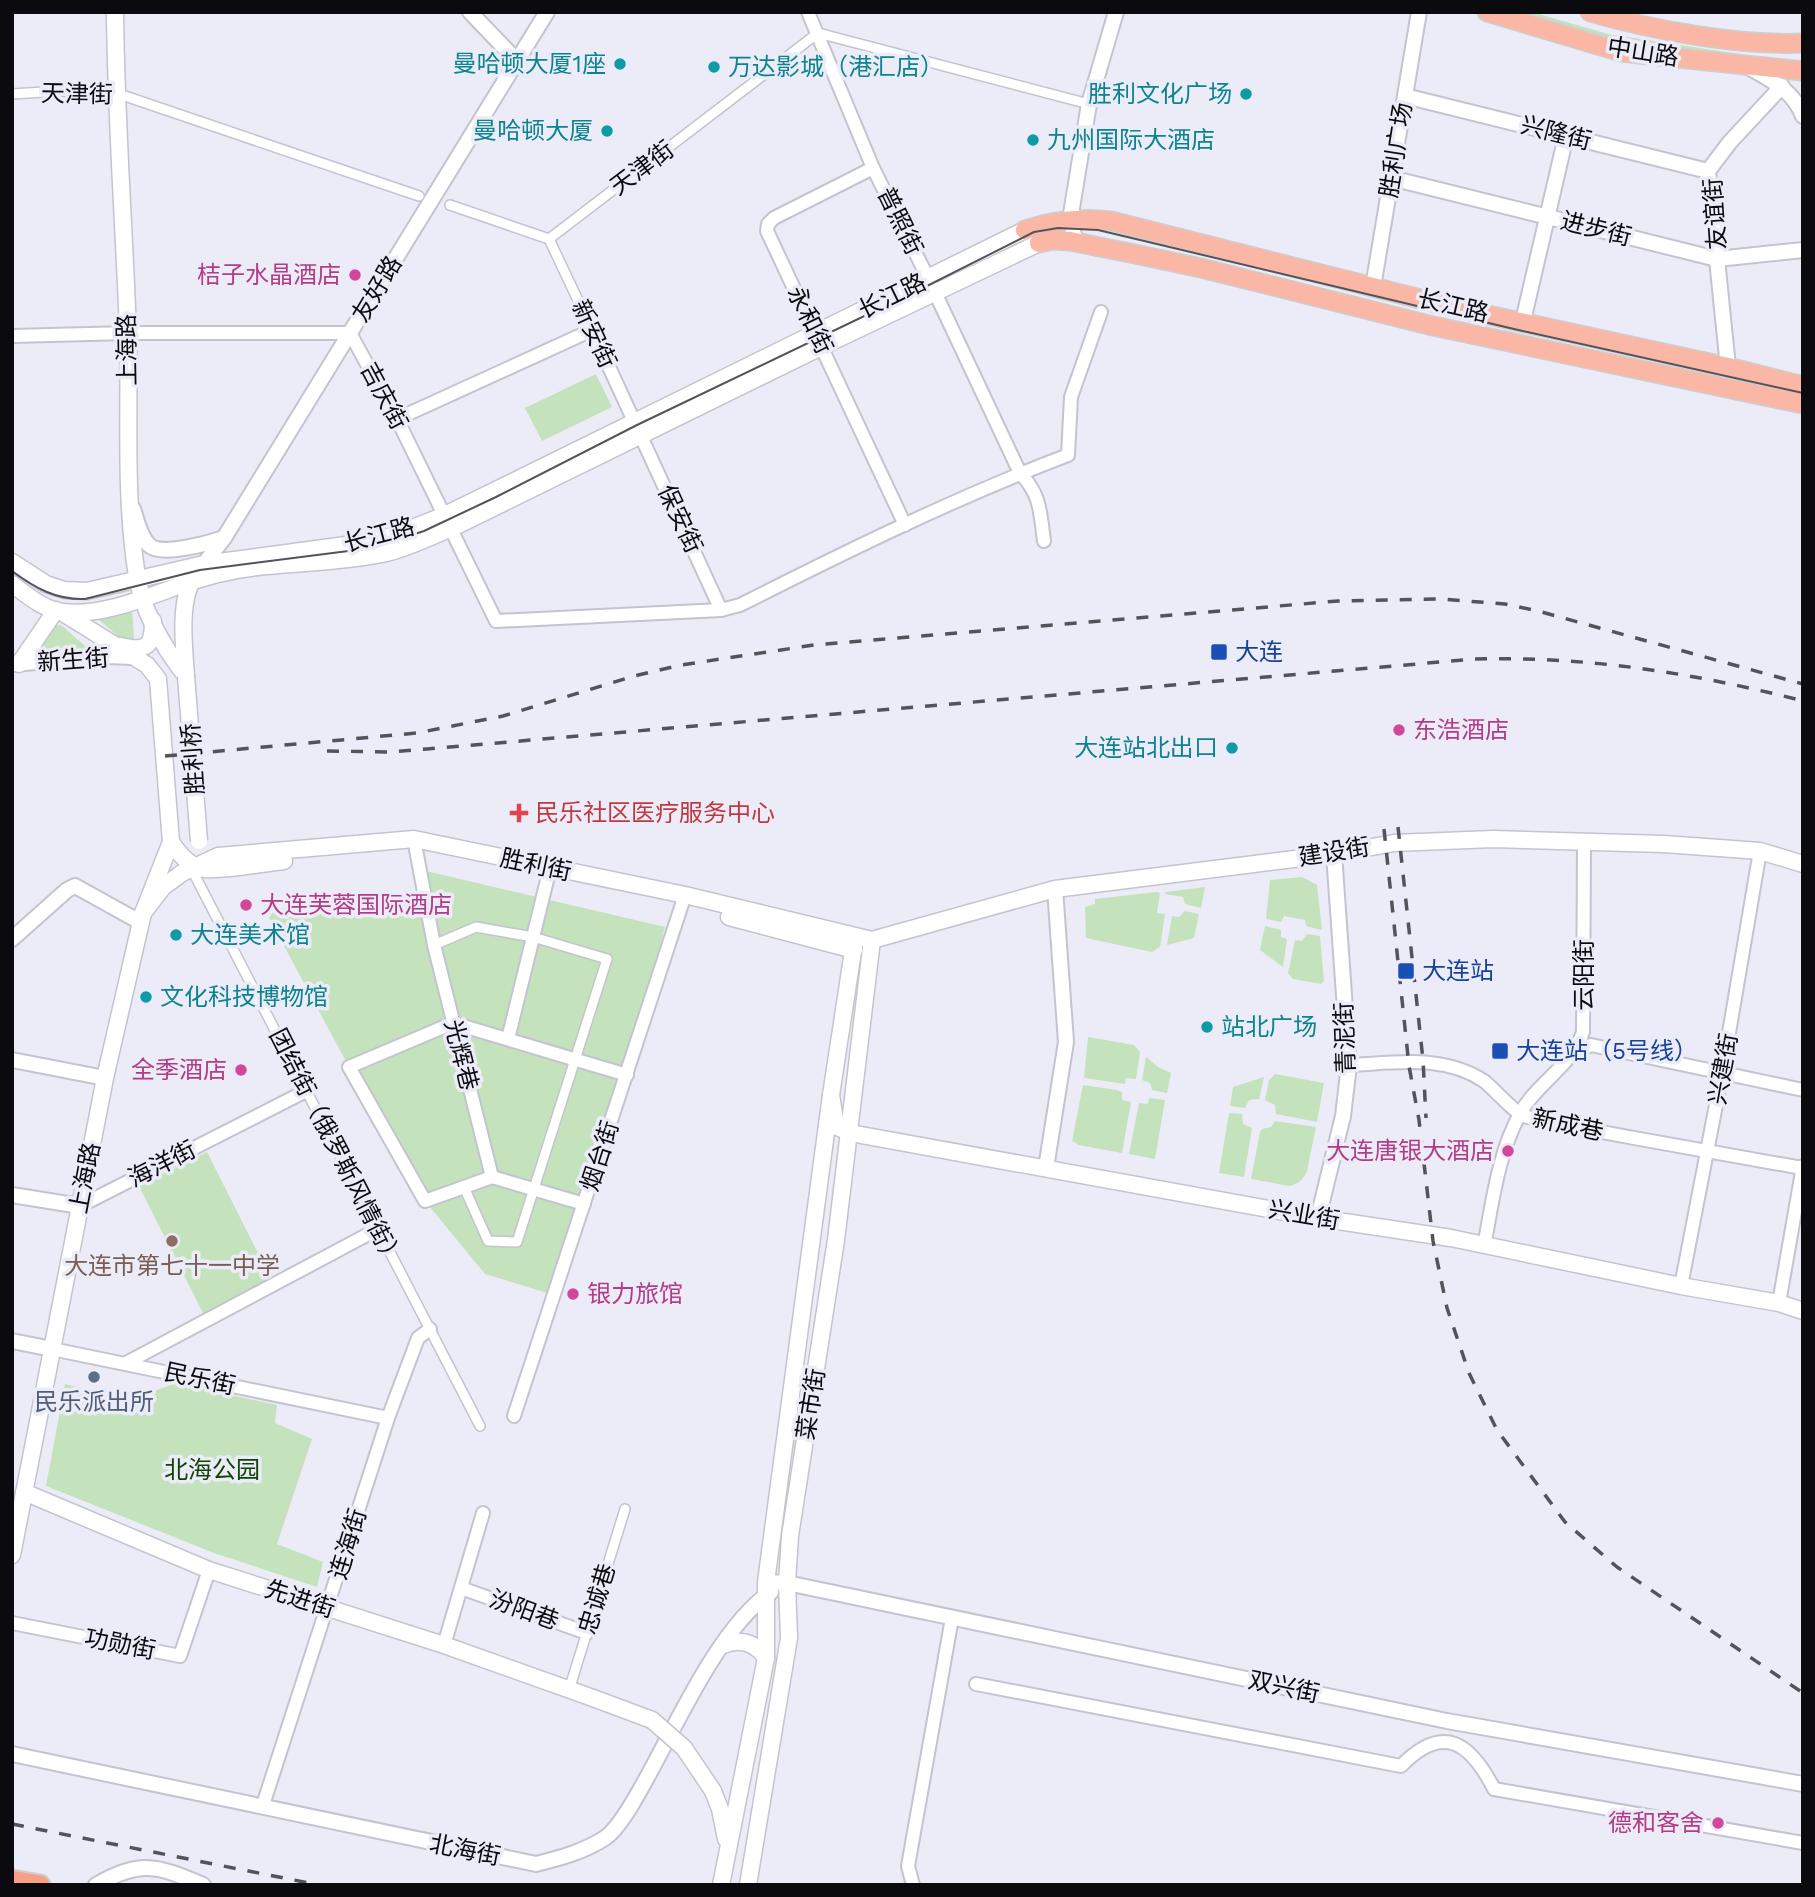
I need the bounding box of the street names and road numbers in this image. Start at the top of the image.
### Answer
street label: 中山路 [1605,33,1681,71]
street label: 天津街 [41,79,113,109]
street label: 胜利广场 [1375,100,1417,200]
street label: 兴隆街 [1518,111,1594,155]
street label: 天津街 [605,135,679,201]
street label: 友谊街 [1699,177,1731,251]
street label: 普照街 [872,183,928,259]
street label: 进步街 [1558,207,1634,251]
street label: 友好路 [346,251,408,327]
street label: 长江路 [854,268,930,324]
street label: 永和街 [782,282,838,358]
street label: 长江路 [1415,284,1491,328]
street label: 新安街 [566,295,622,373]
street label: 上海路 [112,314,142,386]
street label: 吉庆街 [355,358,413,434]
street label: 保安街 [652,480,708,558]
street label: 长江路 [341,512,417,558]
street label: 新生街 [36,644,110,676]
street label: 胜利桥 [177,722,209,796]
street label: 建设街 [1296,833,1372,871]
street label: 胜利街 [498,844,574,886]
street label: 云阳街 [1570,939,1598,1011]
street label: 青泥街 [1330,1002,1360,1074]
street label: 光辉巷 [439,1017,483,1093]
street label: 团结街（俄罗斯风情街） [264,1024,408,1272]
street label: 兴建街 [1703,1031,1743,1107]
street label: 新成巷 [1530,1104,1606,1146]
street label: 烟台街 [576,1117,624,1195]
street label: 海洋街 [124,1135,200,1193]
street label: 上海路 [64,1140,106,1216]
street label: 兴业街 [1266,1195,1342,1235]
street label: 民乐街 [162,1358,238,1400]
street label: 菜市街 [792,1366,830,1442]
street label: 连海街 [324,1505,372,1583]
street label: 忠诚巷 [573,1560,621,1638]
street label: 先进街 [261,1575,339,1623]
street label: 汾阳巷 [485,1585,563,1635]
street label: 功勋街 [82,1623,158,1665]
street label: 双兴街 [1246,1666,1322,1708]
street label: 北海街 [427,1829,503,1871]

